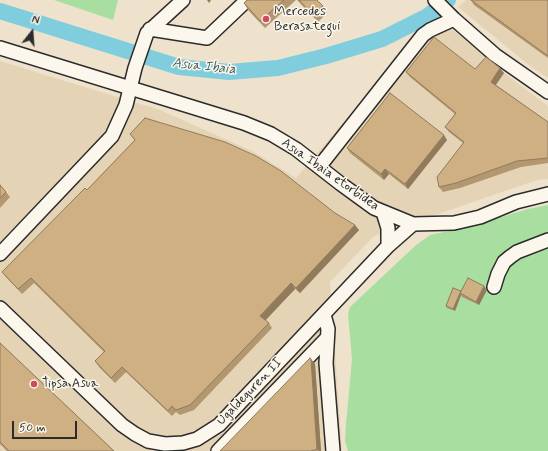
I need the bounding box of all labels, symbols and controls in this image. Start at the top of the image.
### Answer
place label: Mercedes Berasategui [274,4,340,35]
north arrow [12,12,52,52]
text: N [30,13,41,28]
marker: Mercedes Berasategui [261,14,271,24]
water label: Asua Ibaia [171,55,237,79]
street label: Asua Ibaia etorbidea [278,135,382,215]
street label: Ugaldeguren II [214,355,286,429]
place label: Tipsa Asua [42,376,98,392]
marker: Tipsa Asua [29,379,39,389]
scale bar [14,413,79,439]
text: 50 m [19,420,46,436]

